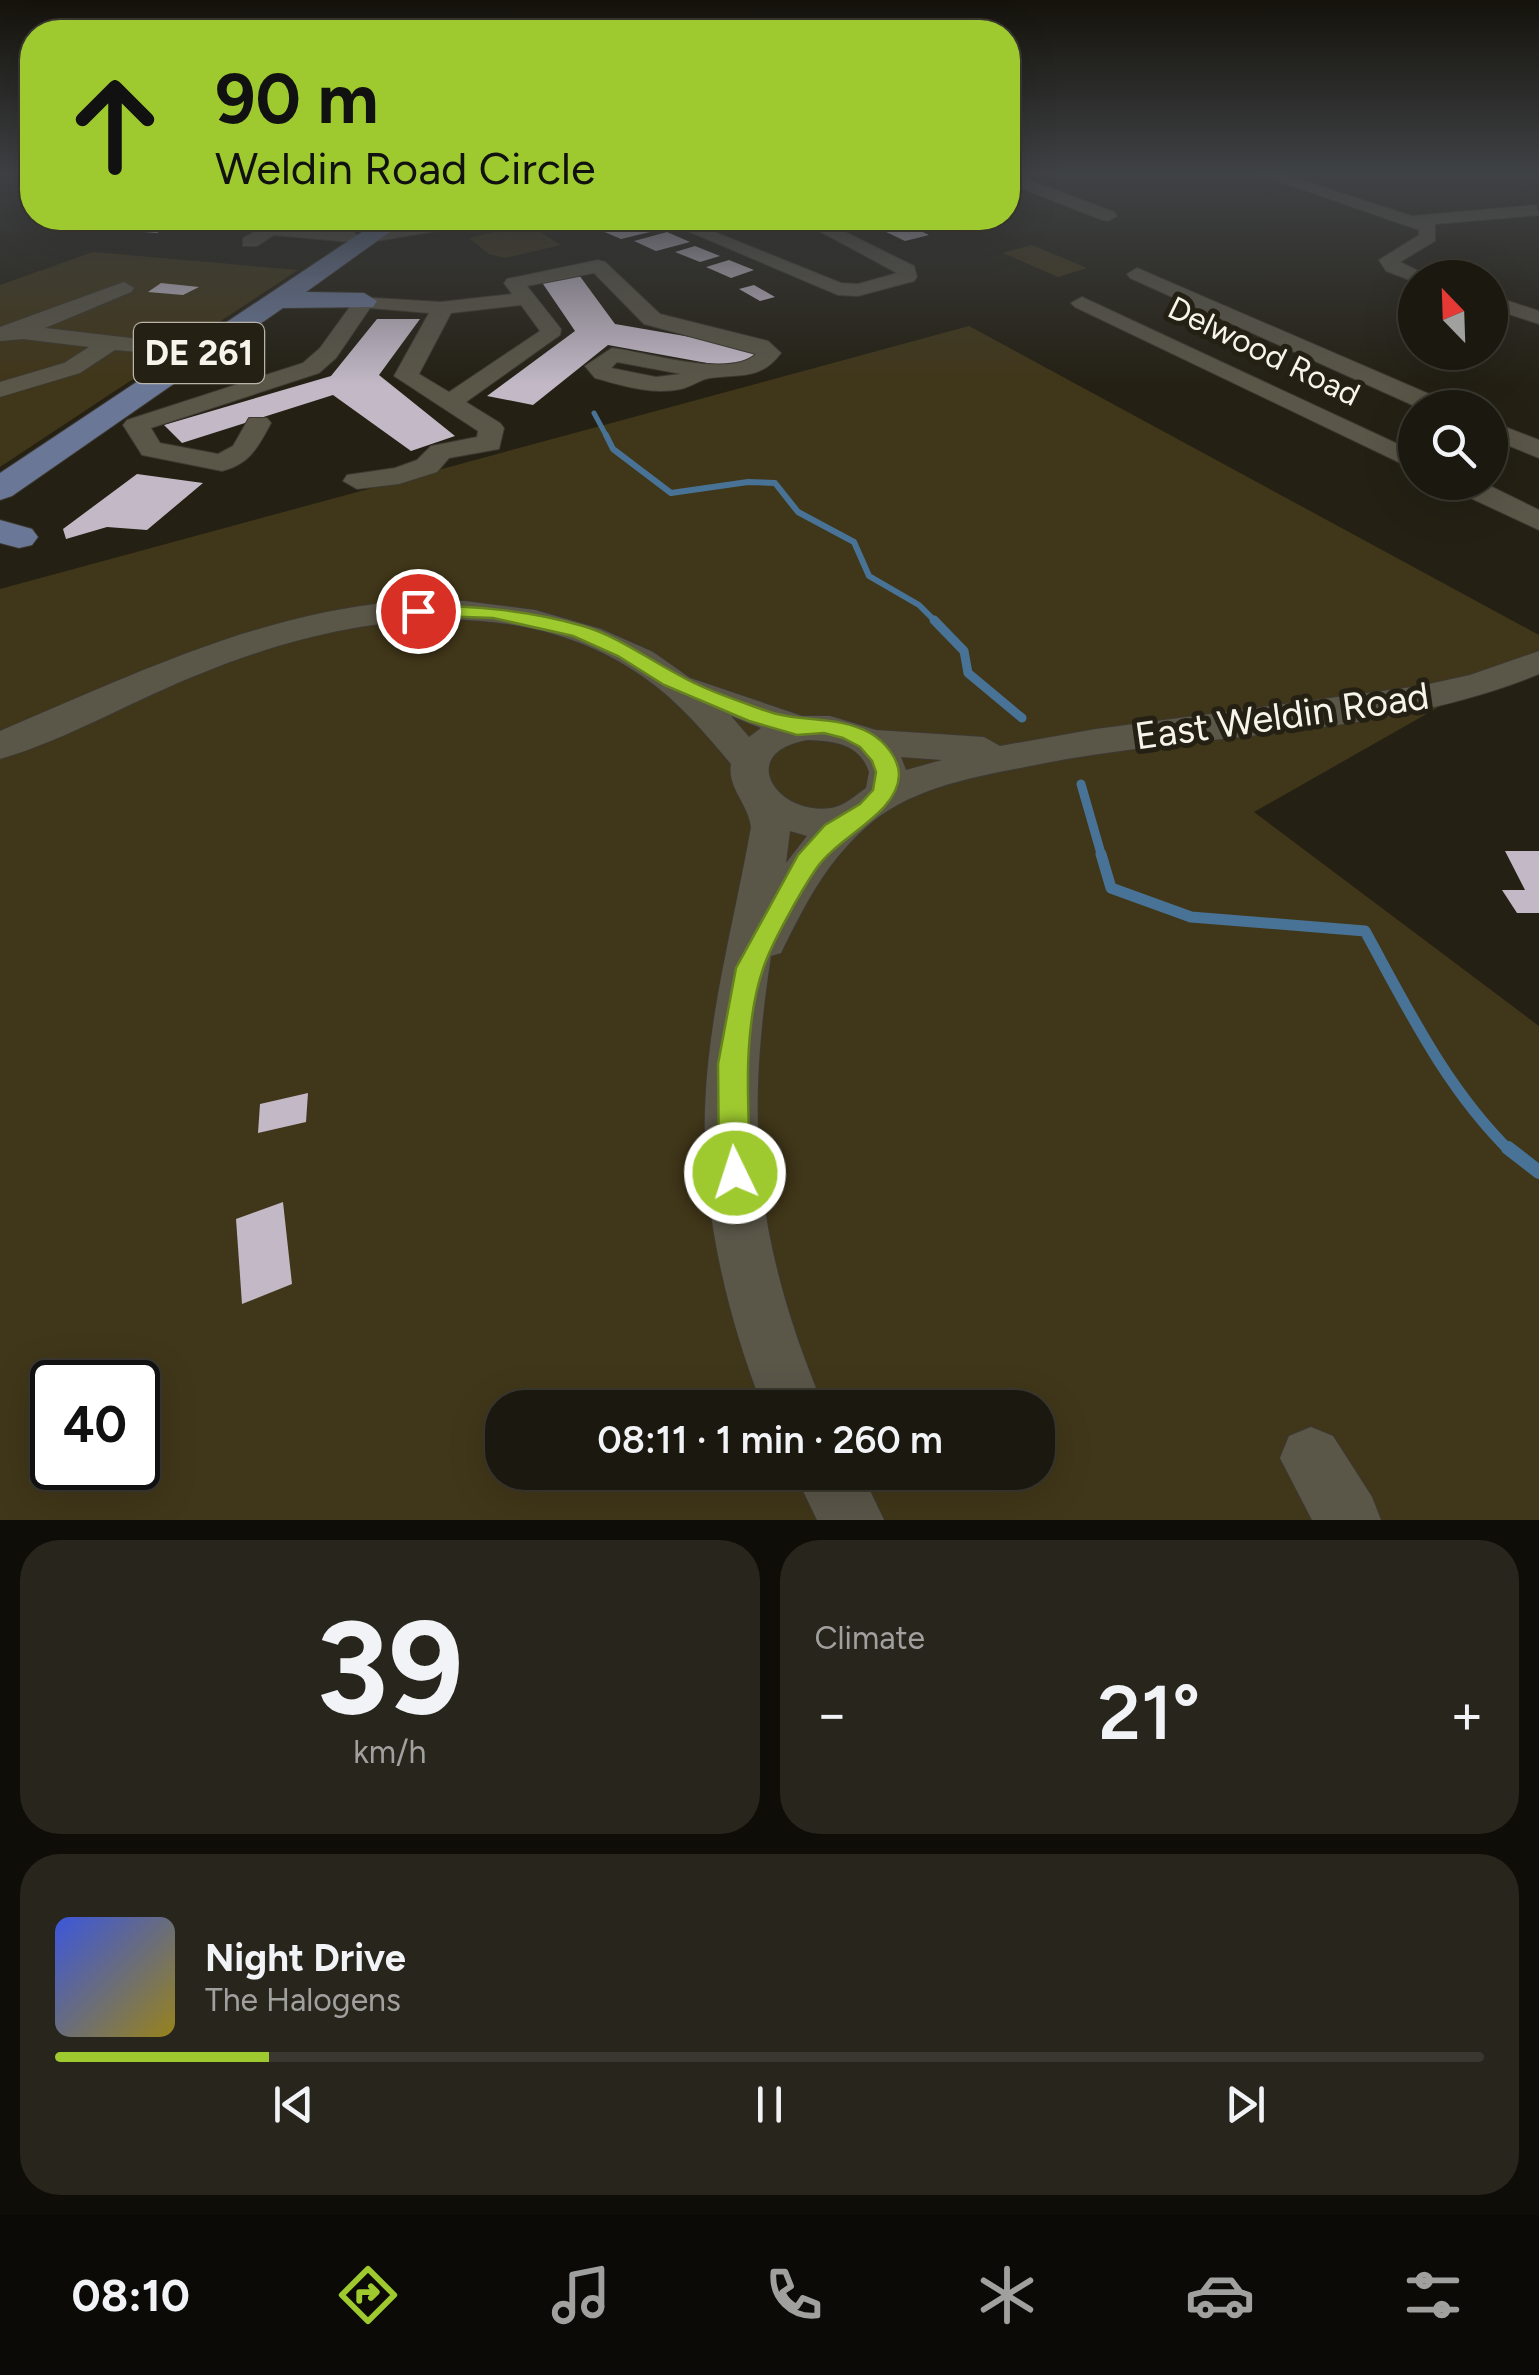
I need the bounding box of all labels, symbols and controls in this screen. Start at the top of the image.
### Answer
text: 90 m [215,56,379,141]
icon: ahead [50,60,180,190]
text: Weldin Road Circle [215,141,596,195]
north arrow [1398,260,1508,370]
map controls [1398,260,1508,500]
street label: Delwood Road [1162,288,1366,414]
road number: DE 261 [134,323,264,383]
button: search [1398,390,1508,500]
pin [376,569,461,654]
icon: arrive [391,584,446,639]
street label: East Weldin Road [1132,673,1432,759]
position arrow [683,1121,787,1225]
speed limit sign: 40 [30,1360,160,1490]
text: 08:11 · 1 min · 260 m [597,1417,943,1463]
text: 39 [316,1590,464,1746]
text: Climate [815,1619,925,1657]
text: 21° [1098,1668,1200,1758]
text: − [815,1681,849,1747]
text: + [1450,1681,1484,1747]
text: km/h [353,1733,426,1771]
text: Night Drive [205,1935,406,1981]
text: The Halogens [205,1981,401,2019]
icon: previous [266,2077,321,2132]
icon: pause [742,2077,797,2132]
icon: next [1218,2077,1273,2132]
icon: directions [333,2260,403,2330]
icon: music [546,2260,616,2330]
icon: phone [759,2260,829,2330]
icon: climate [972,2260,1042,2330]
icon: car [1185,2260,1255,2330]
icon: filters [1398,2260,1468,2330]
text: 08:10 [71,2268,190,2322]

